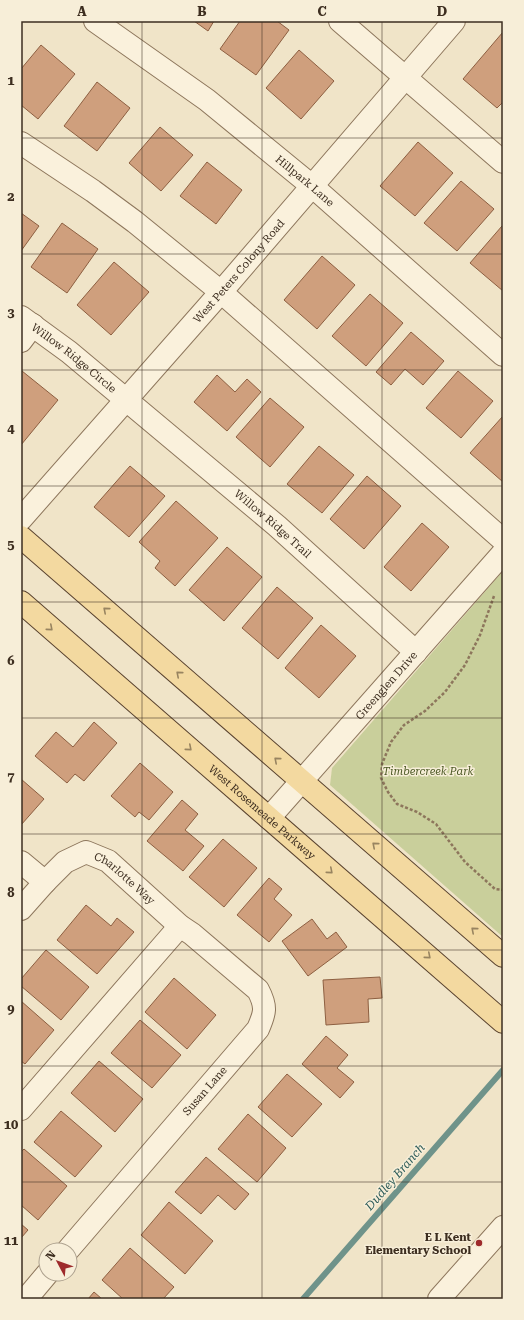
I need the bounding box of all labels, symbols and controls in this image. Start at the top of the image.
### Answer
text: A [77,4,87,19]
text: B [197,4,207,19]
text: C [317,4,327,19]
text: D [437,4,447,19]
text: 1 [7,73,15,88]
street label: Hillpark Lane [273,152,337,209]
text: 2 [7,189,15,204]
street label: West Peters Colony Road [190,217,287,325]
text: 3 [7,305,15,320]
street label: Willow Ridge Circle [29,320,119,395]
text: 4 [7,421,15,436]
street label: Willow Ridge Trail [232,487,315,561]
text: 5 [7,537,15,552]
one-way arrow [103,608,111,615]
one-way arrow [46,623,53,630]
street label: Greenglen Drive [353,649,420,722]
text: 6 [7,653,15,668]
one-way arrow [177,672,184,679]
one-way arrow [184,743,191,750]
one-way arrow [275,757,282,764]
street label: West Rosemeade Parkway [206,762,319,863]
park label: Timbercreek Park [383,765,473,778]
text: 7 [7,769,15,784]
one-way arrow [373,843,380,850]
street label: Charlotte Way [92,850,158,907]
one-way arrow [325,867,332,874]
text: 8 [7,885,15,900]
one-way arrow [471,928,478,935]
one-way arrow [423,952,431,959]
text: 9 [7,1001,15,1016]
street label: Susan Lane [180,1064,230,1118]
text: 10 [4,1117,18,1132]
water label: Dudley Branch [362,1141,428,1214]
place label: E L Kent Elementary School [365,1231,472,1257]
text: 11 [4,1233,18,1248]
marker: E L Kent Elementary School [474,1238,484,1248]
north arrow [38,1242,78,1282]
text: N [43,1248,59,1263]

